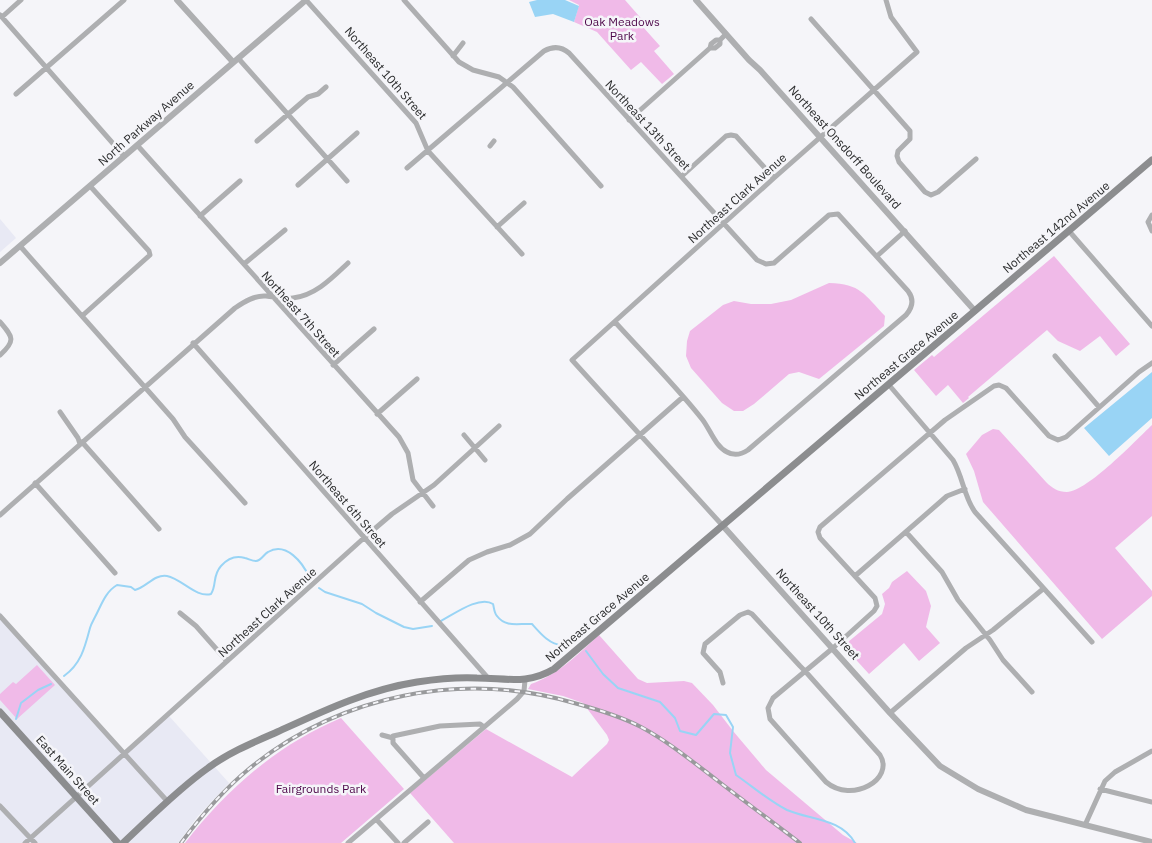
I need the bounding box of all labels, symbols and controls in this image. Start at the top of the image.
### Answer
park label: Oak Meadows Park [584,14,660,43]
street label: Northeast 10th Street [342,24,430,122]
street label: North Parkway Avenue [95,77,197,169]
street label: Northeast 13th Street [602,77,694,173]
street label: Northeast Onsdorff Boulevard [786,82,904,212]
street label: Northeast Clark Avenue [685,150,790,246]
street label: Northeast 142nd Avenue [1000,178,1113,276]
street label: Northeast 7th Street [258,268,344,360]
street label: Northeast Grace Avenue [851,307,961,403]
street label: Northeast 6th Street [306,457,390,551]
street label: Northeast Clark Avenue [215,564,320,660]
street label: Northeast 10th Street [773,565,863,663]
street label: Northeast Grace Avenue [542,569,652,665]
street label: East Main Street [33,732,103,808]
park label: Fairgrounds Park [276,781,367,796]

